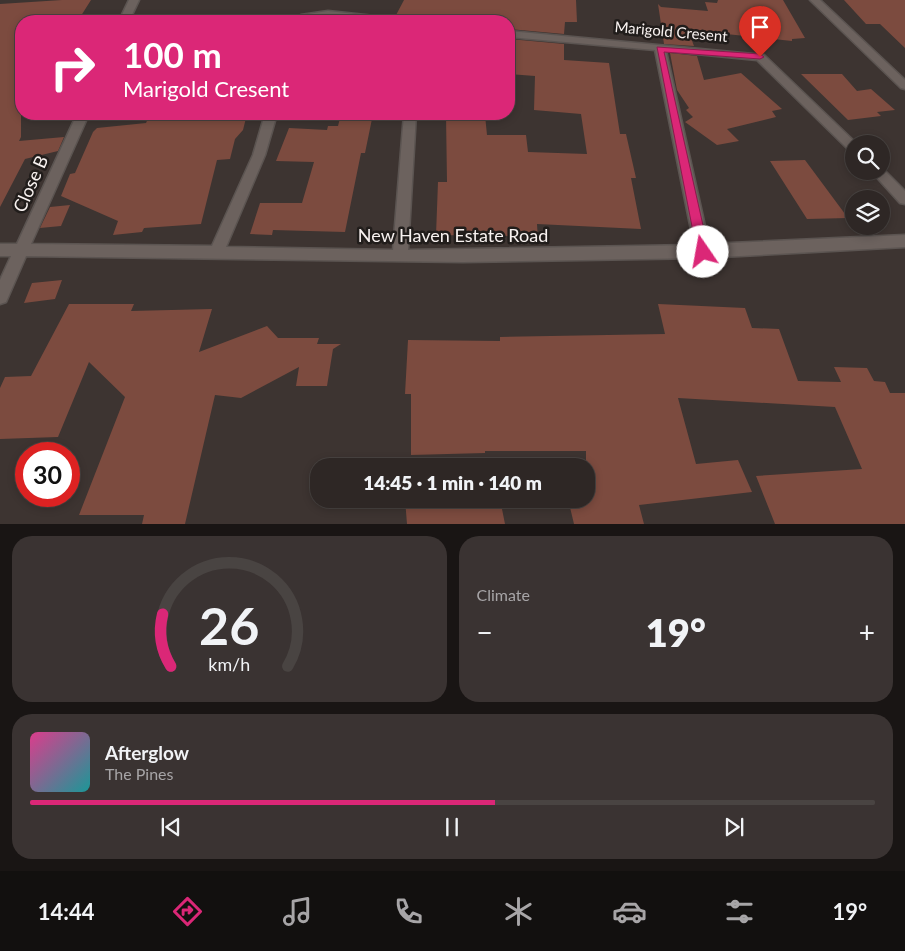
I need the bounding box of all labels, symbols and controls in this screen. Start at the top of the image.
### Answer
pin [739,6,781,57]
icon: arrive [746,13,774,41]
street label: Marigold Cresent [614,17,729,45]
text: 100 m [123,33,222,75]
icon: right [40,35,105,100]
text: Marigold Cresent [123,75,289,102]
map controls [845,135,890,235]
button: search [845,135,890,180]
street label: Close B [8,152,52,215]
button: layers [845,190,890,235]
street label: New Haven Estate Road [358,224,548,246]
position arrow [676,225,728,277]
speed limit sign: 30 [15,442,80,507]
text: 14:45 · 1 min · 140 m [363,471,542,494]
text: Climate [477,585,530,604]
text: 26 [199,594,259,656]
text: 19° [646,609,706,655]
text: − [477,615,493,649]
text: + [859,615,875,649]
text: km/h [208,653,250,675]
text: Afterglow [105,741,189,764]
text: The Pines [105,764,174,783]
icon: previous [157,813,185,841]
icon: pause [438,813,466,841]
icon: next [720,813,748,841]
icon: directions [170,894,205,929]
icon: music [280,894,315,929]
icon: phone [391,894,426,929]
icon: climate [501,894,536,929]
icon: car [612,894,647,929]
icon: filters [722,894,757,929]
text: 14:44 [38,898,94,925]
text: 19° [833,898,867,925]

